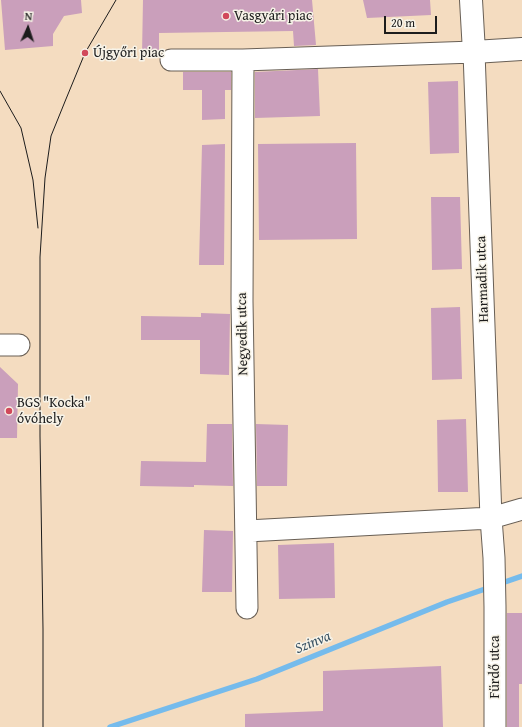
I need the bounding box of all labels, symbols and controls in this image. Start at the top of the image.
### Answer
north arrow [8,8,48,48]
text: N [25,8,33,24]
place label: Vasgyári piac [234,8,312,24]
scale bar [386,8,439,34]
marker: Vasgyári piac [221,11,231,21]
text: 20 m [391,14,415,31]
place label: Újgyőri piac [93,45,164,61]
marker: Újgyőri piac [80,48,90,58]
street label: Harmadik utca [473,235,493,323]
street label: Negyedik utca [234,292,252,376]
place label: BGS "Kocka" óvóhely [17,395,91,428]
marker: BGS "Kocka" óvóhely [4,406,14,416]
water label: Szinva [292,628,334,658]
street label: Fürdő utca [487,635,503,699]

